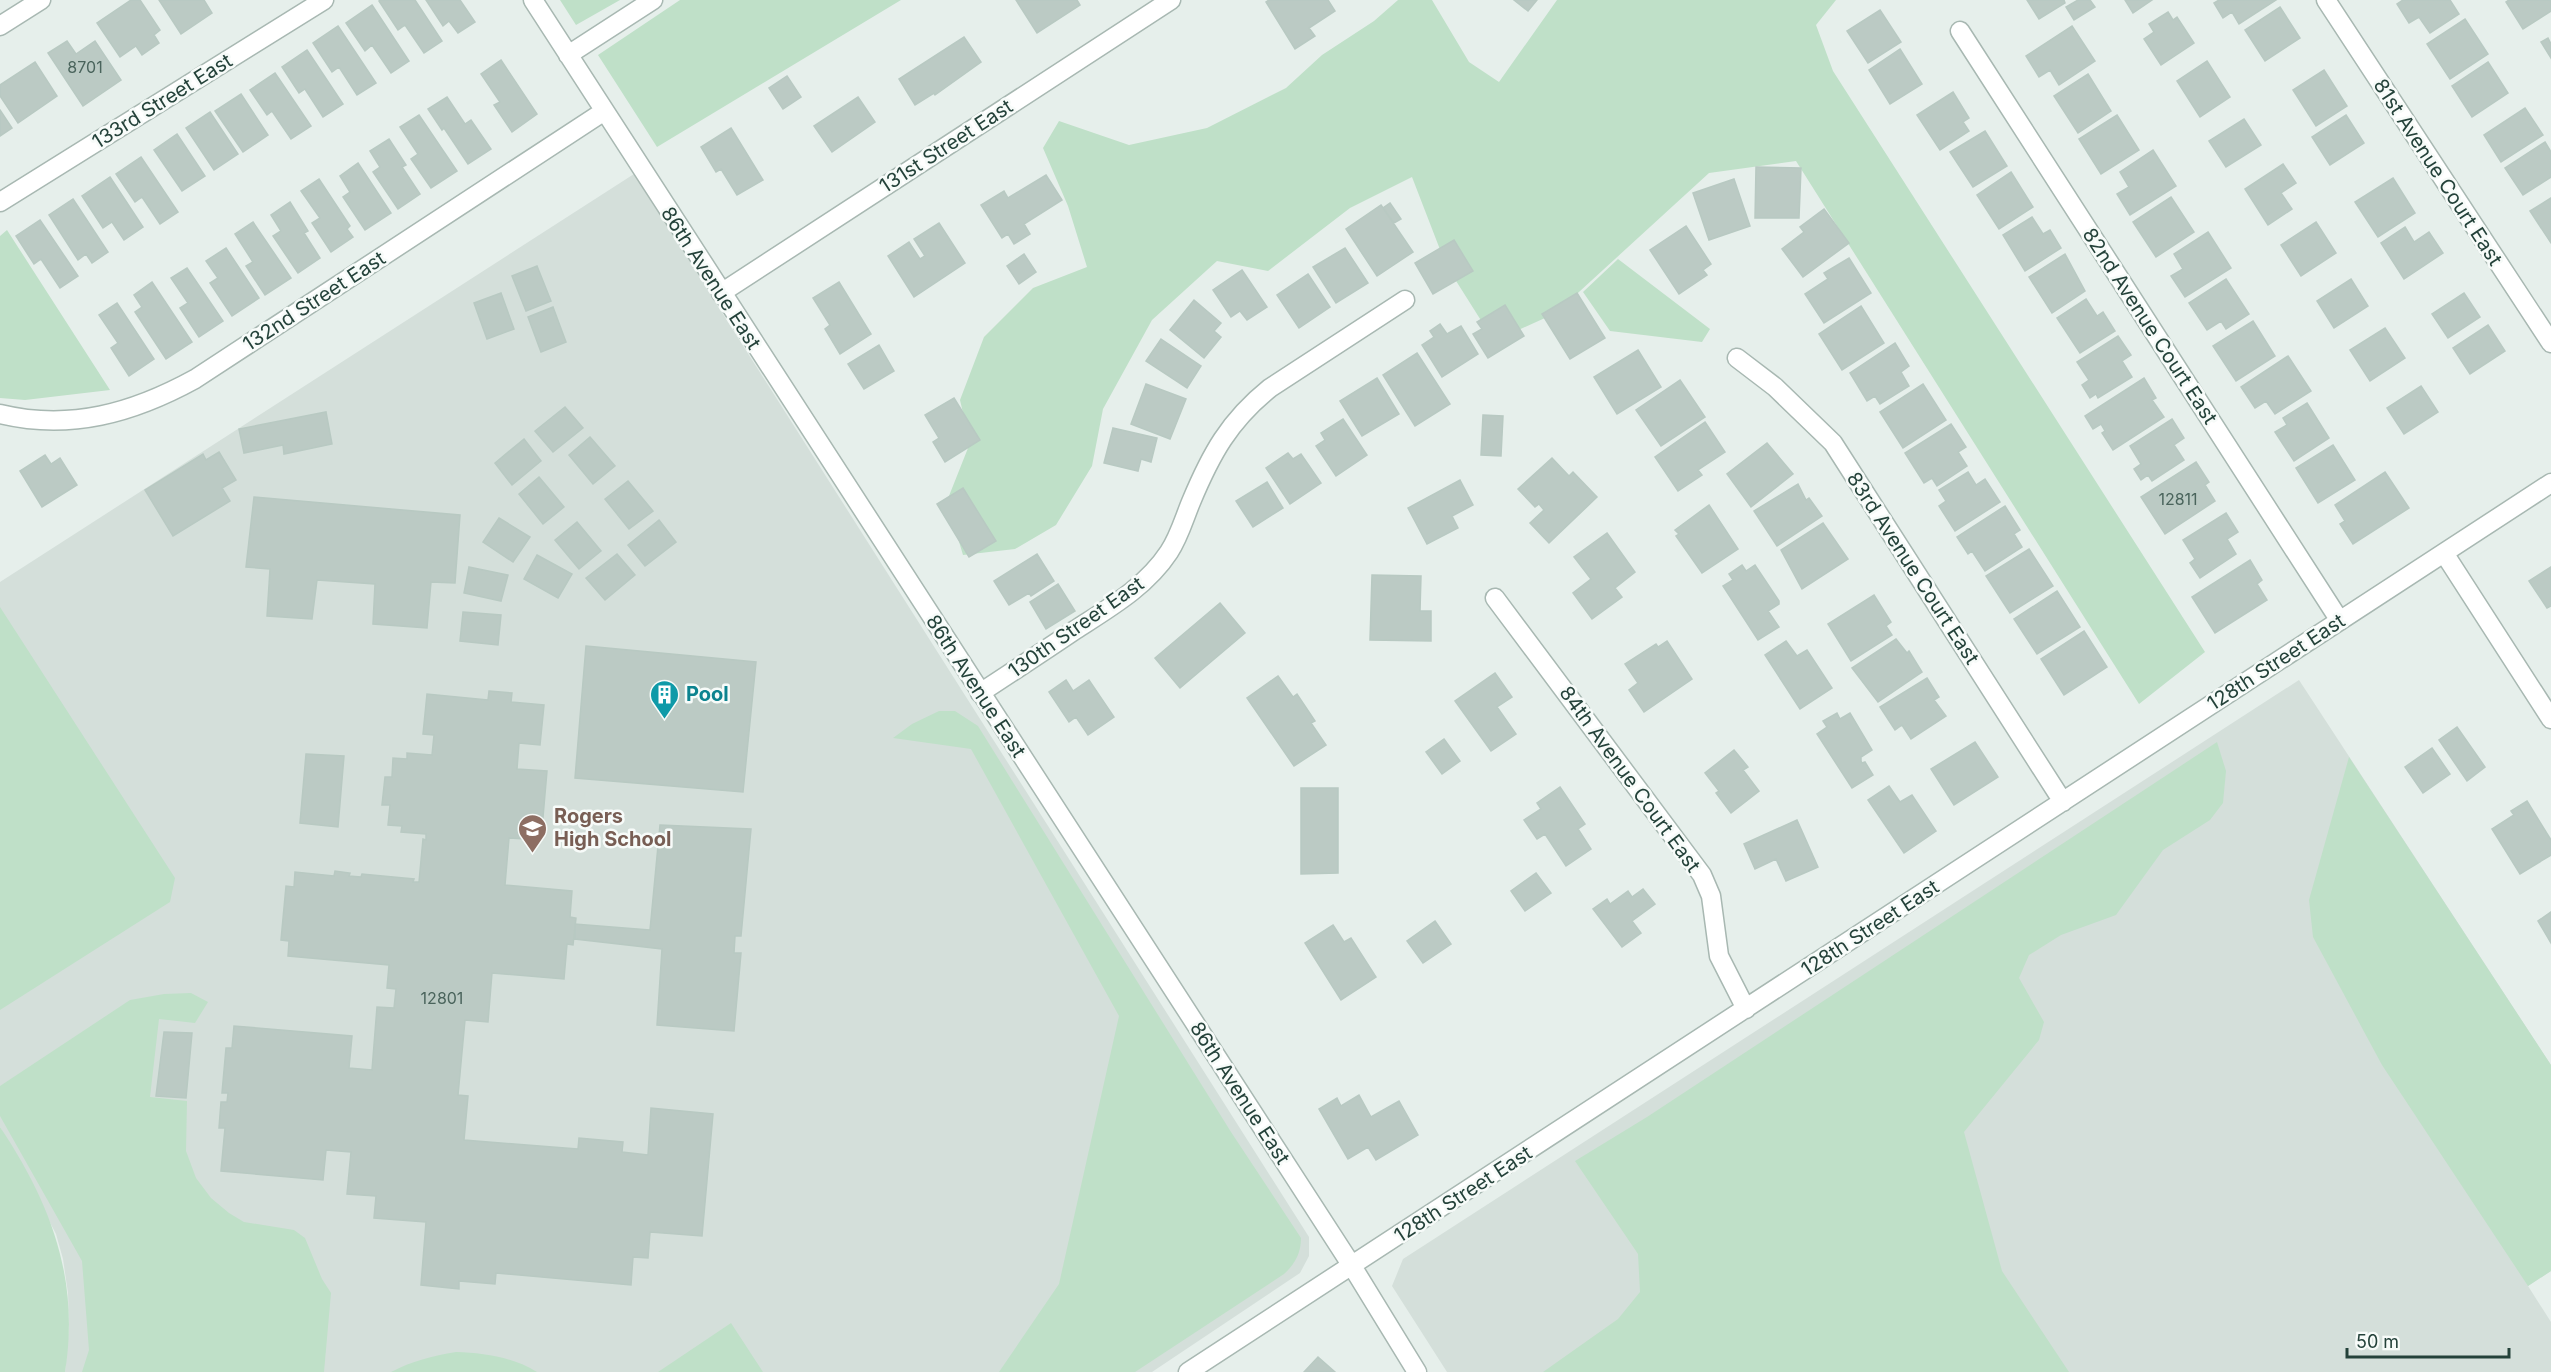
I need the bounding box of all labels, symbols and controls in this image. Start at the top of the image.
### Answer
street label: 133rd Street East [88,48,237,154]
house number: 8701 [67,57,103,77]
street label: 81st Avenue Court East [2369,74,2508,270]
street label: 131st Street East [875,94,1017,198]
street label: 86th Avenue East [656,202,766,354]
street label: 82nd Avenue Court East [2078,223,2223,429]
street label: 132nd Street East [238,246,390,356]
street label: 83rd Avenue Court East [1842,467,1984,669]
house number: 12811 [2158,489,2198,509]
street label: 130th Street East [1004,571,1149,683]
street label: 128th Street East [2203,608,2350,715]
street label: 86th Avenue East [921,610,1031,762]
building icon: Pool [649,678,681,720]
street label: 84th Avenue Court East [1554,681,1706,877]
place label: Pool [686,682,729,706]
place label: Rogers High School [554,804,671,851]
school or university icon: Rogers High School [517,812,549,854]
street label: 128th Street East [1797,874,1944,981]
house number: 12801 [421,988,463,1008]
street label: 86th Avenue East [1185,1017,1295,1169]
street label: 128th Street East [1390,1140,1537,1247]
scale bar [2347,1321,2509,1359]
text: 50 m [2356,1331,2399,1352]

